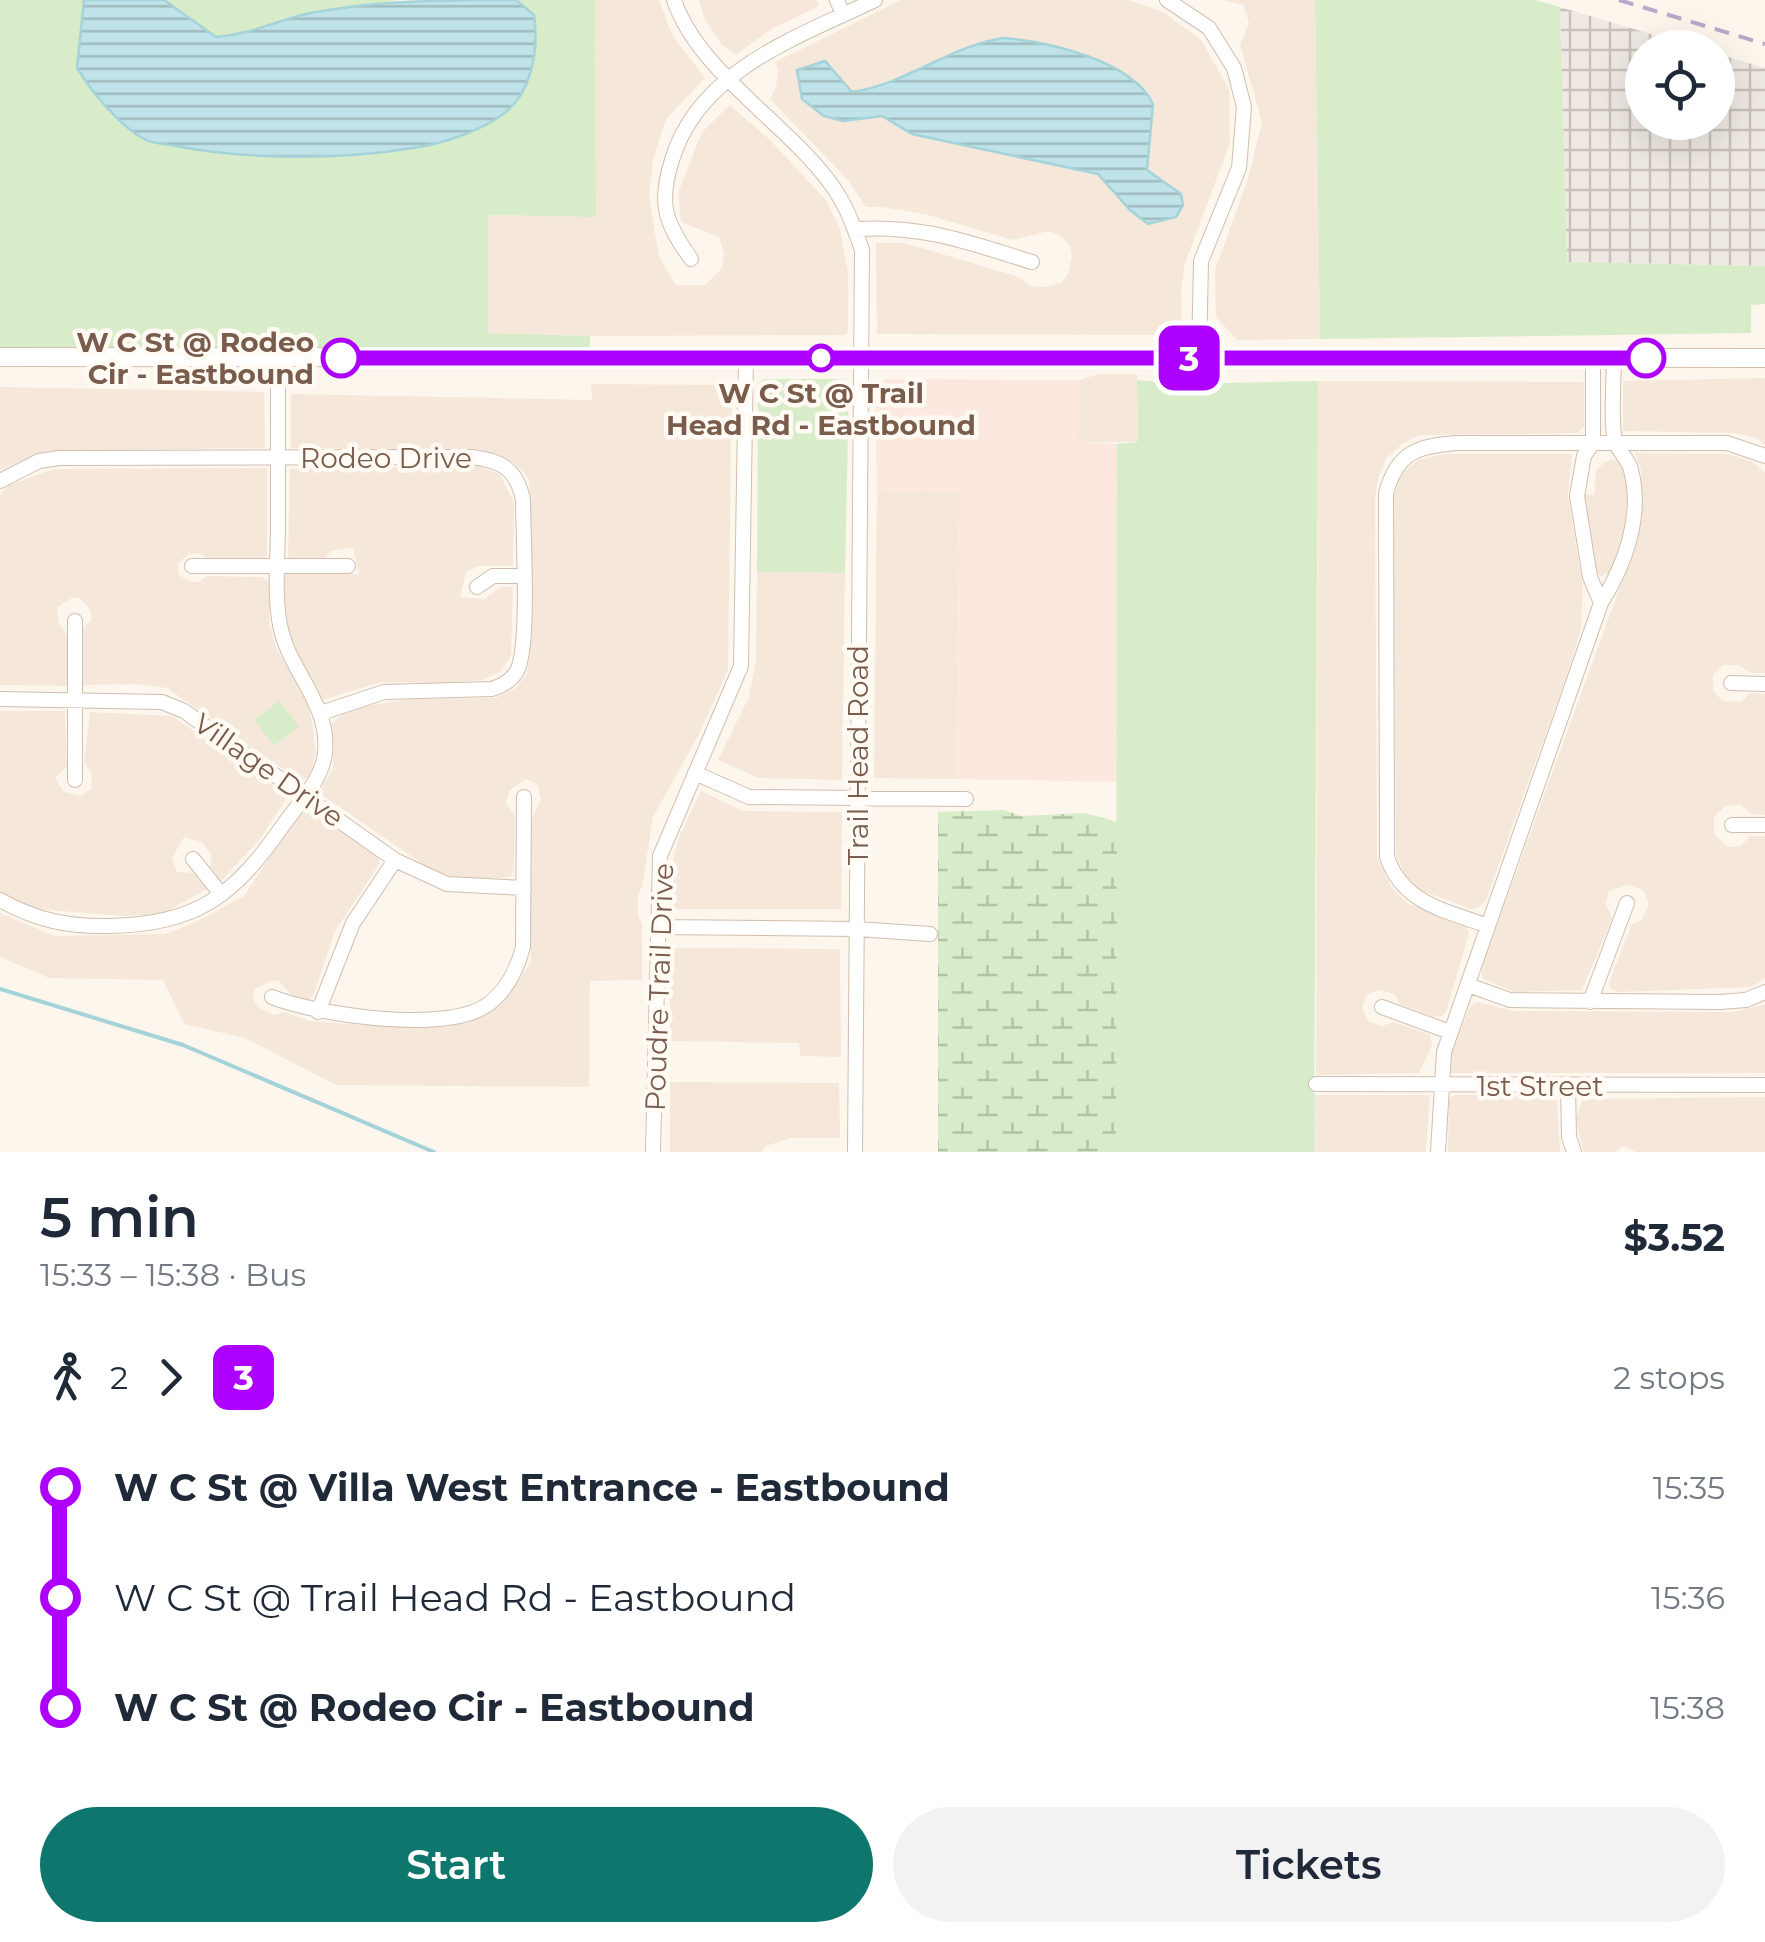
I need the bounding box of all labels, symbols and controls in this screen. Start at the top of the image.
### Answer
map controls [1625,30,1735,140]
button: locate [1625,30,1735,140]
place label: W C St @ Rodeo Cir - Eastbound [76,325,314,391]
line badge: 3 [1156,326,1222,390]
text: 3 [1179,337,1199,380]
marker: W C St @ Rodeo Cir - Eastbound [322,339,360,377]
unlabelled marker [1627,339,1665,377]
marker: W C St @ Trail Head Rd - Eastbound [808,345,834,371]
place label: W C St @ Trail Head Rd - Eastbound [666,376,976,442]
street label: Rodeo Drive [300,441,472,475]
street label: Trail Head Road [841,645,875,865]
street label: Village Drive [188,706,350,834]
street label: Poudre Trail Drive [638,862,680,1112]
street label: 1st Street [1476,1069,1604,1103]
text: 5 min [40,1184,199,1251]
text: $3.52 [1624,1214,1725,1261]
text: 15:33 – 15:38 · Bus [40,1255,306,1294]
icon: walk [40,1350,95,1405]
icon: forward [143,1350,198,1405]
text: 3 [233,1356,254,1399]
text: 2 [110,1358,128,1397]
text: 2 stops [1613,1358,1725,1397]
text: W C St @ Villa West Entrance - Eastbound [114,1464,950,1511]
text: 15:35 [1653,1468,1725,1507]
text: W C St @ Trail Head Rd - Eastbound [114,1574,796,1621]
text: 15:36 [1651,1578,1725,1617]
text: W C St @ Rodeo Cir - Eastbound [114,1684,755,1731]
text: 15:38 [1650,1688,1725,1727]
button: Start [40,1807,873,1922]
button: Tickets [893,1807,1725,1922]

